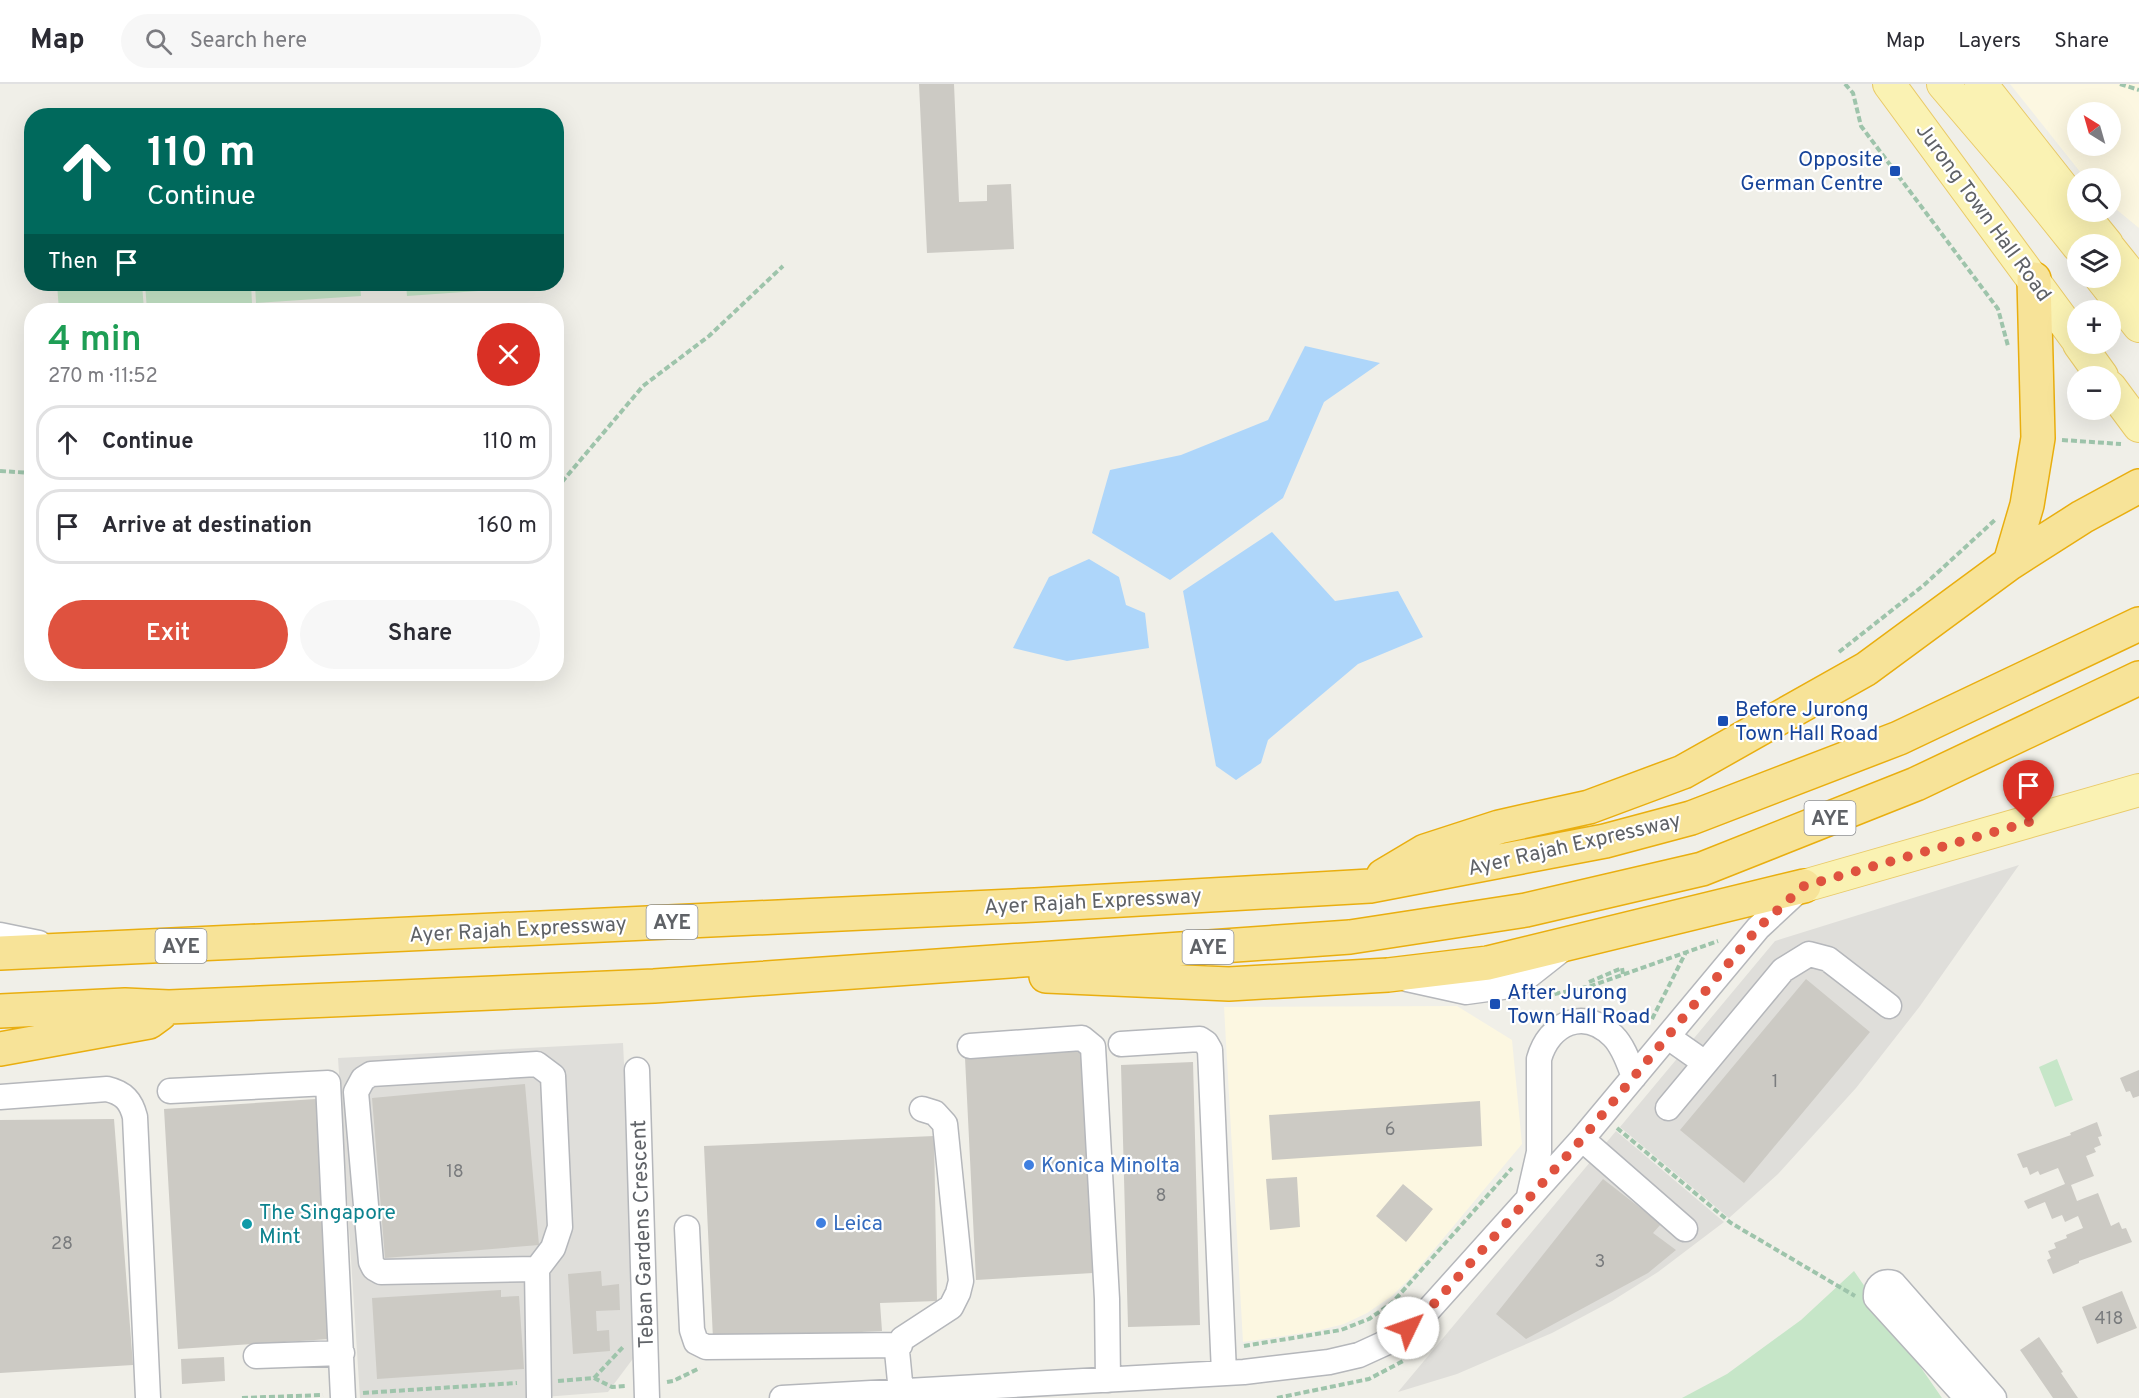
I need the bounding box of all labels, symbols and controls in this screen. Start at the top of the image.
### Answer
search box [121,14,541,68]
text: Map [30,23,85,59]
icon: search [142,25,175,58]
text: Search here [190,28,307,55]
text: Map [1886,28,1925,55]
text: Layers [1958,28,2021,55]
text: Share [2054,28,2109,55]
north arrow [2067,102,2121,156]
map controls [2067,102,2121,420]
street label: Jurong Town Hall Road [1909,118,2057,307]
text: 110 m [147,128,256,181]
icon: ahead [48,132,126,210]
place label: Opposite German Centre [1740,147,1883,198]
marker: Opposite German Centre [1888,164,1902,178]
button: search [2067,168,2121,222]
text: Continue [147,180,256,214]
button: layers [2067,234,2121,288]
icon: arrive [110,246,143,279]
text: Then [48,249,98,276]
button: + [2067,300,2121,354]
text: 4 min [48,318,142,364]
button: close [477,323,540,386]
text: 270 m · 11:52 [48,364,158,390]
button: − [2067,366,2121,420]
icon: ahead [51,426,84,459]
text: Continue [102,429,193,456]
text: 110 m [483,429,537,456]
icon: arrive [51,510,84,543]
text: Arrive at destination [102,513,312,540]
text: 160 m [478,513,537,540]
button: Exit [48,600,288,669]
button: Share [300,600,540,669]
place label: Before Jurong Town Hall Road [1735,697,1878,748]
marker: Before Jurong Town Hall Road [1716,714,1730,728]
pin [2003,760,2054,822]
icon: arrive [2012,769,2045,802]
road number: AYE [1804,801,1856,835]
street label: Ayer Rajah Expressway [1465,808,1684,883]
street label: Ayer Rajah Expressway [984,883,1203,922]
road number: AYE [646,905,698,939]
street label: Ayer Rajah Expressway [409,911,628,950]
road number: AYE [156,929,207,963]
road number: AYE [1182,930,1234,964]
place label: After Jurong Town Hall Road [1507,980,1650,1031]
marker: After Jurong Town Hall Road [1488,997,1502,1011]
house number: 1 [1772,1071,1778,1094]
street label: Teban Gardens Crescent [626,1119,661,1349]
house number: 6 [1385,1119,1395,1142]
place label: Konica Minolta [1041,1153,1180,1180]
marker: Konica Minolta [1022,1158,1036,1172]
house number: 18 [446,1161,464,1184]
house number: 8 [1156,1185,1167,1208]
place label: The Singapore Mint [259,1200,396,1251]
place label: Leica [833,1211,883,1238]
marker: Leica [814,1216,828,1230]
marker: The Singapore Mint [240,1217,254,1231]
house number: 28 [51,1233,73,1256]
house number: 3 [1595,1251,1605,1274]
position arrow [1376,1296,1440,1360]
house number: 418 [2095,1308,2123,1331]

